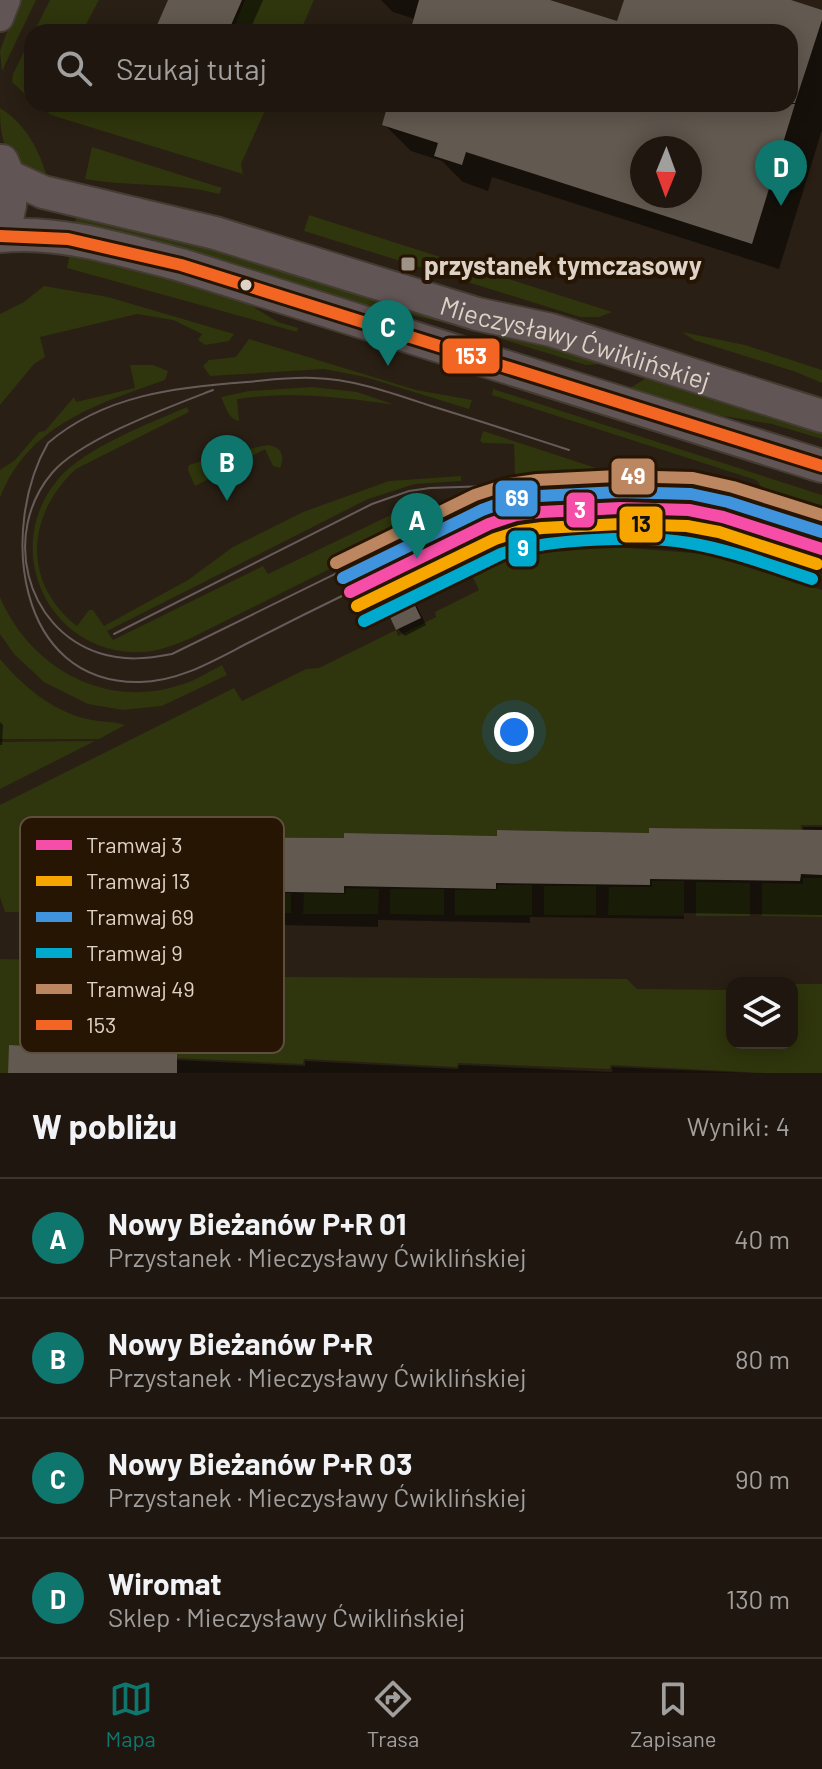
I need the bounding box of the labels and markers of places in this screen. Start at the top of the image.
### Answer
pin: D [755,140,807,206]
place label: przystanek tymczasowy [424,249,702,280]
marker: przystanek tymczasowy [399,255,417,273]
unlabelled marker [238,277,254,293]
pin: C [362,300,414,366]
pin: B [201,435,253,501]
pin: A [391,493,443,559]

